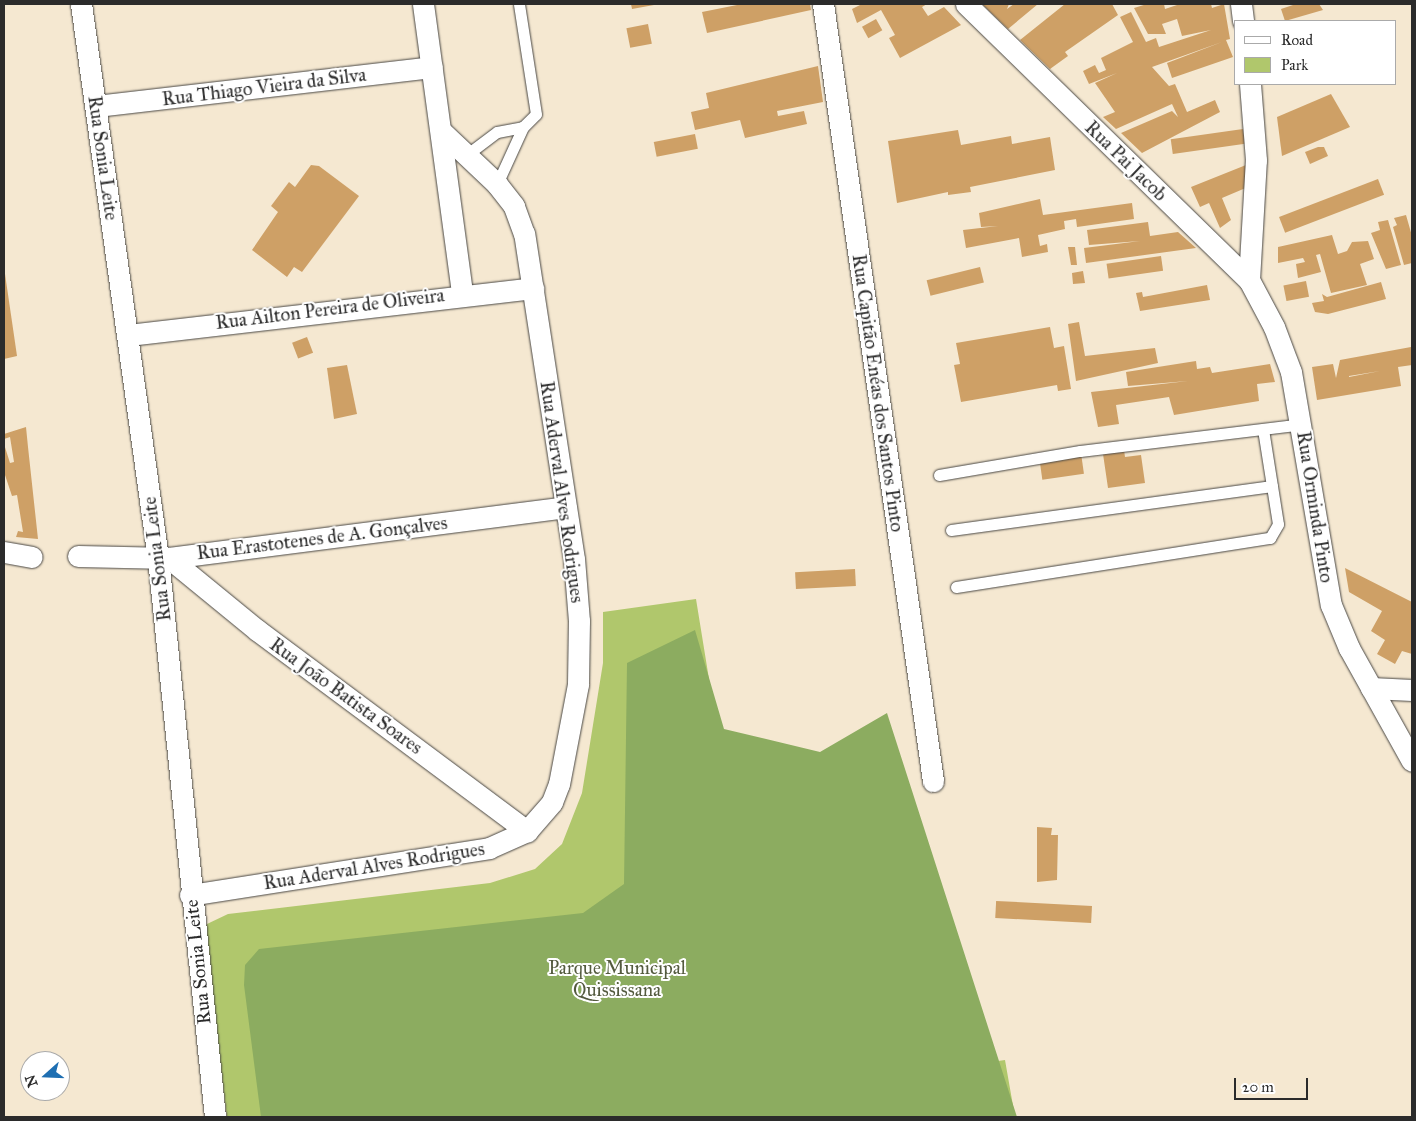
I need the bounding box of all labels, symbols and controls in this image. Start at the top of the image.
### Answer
legend [1234,20,1396,85]
text: Road [1281,31,1313,49]
text: Park [1281,56,1308,74]
street label: Rua Thiago Vieira da Silva [161,63,367,111]
street label: Rua Sonia Leite [83,94,123,222]
street label: Rua Pai Jacob [1080,116,1172,206]
street label: Rua Capitão Enéas dos Santos Pinto [847,253,909,533]
street label: Rua Ailton Pereira de Oliveira [214,284,446,334]
street label: Rua Aderval Alves Rodrigues [535,380,589,604]
street label: Rua Orminda Pinto [1292,430,1338,584]
street label: Rua Sonia Leite [138,495,176,623]
street label: Rua Erastotenes de A. Gonçalves [195,511,449,565]
street label: Rua João Batista Soares [265,633,427,759]
street label: Rua Aderval Alves Rodrigues [262,837,486,895]
street label: Rua Sonia Leite [180,898,216,1026]
park label: Parque Municipal Quississana [548,957,686,1001]
north arrow [20,1051,70,1101]
scale bar [1236,1068,1310,1100]
text: N [21,1072,41,1089]
text: 20 m [1242,1078,1274,1096]

